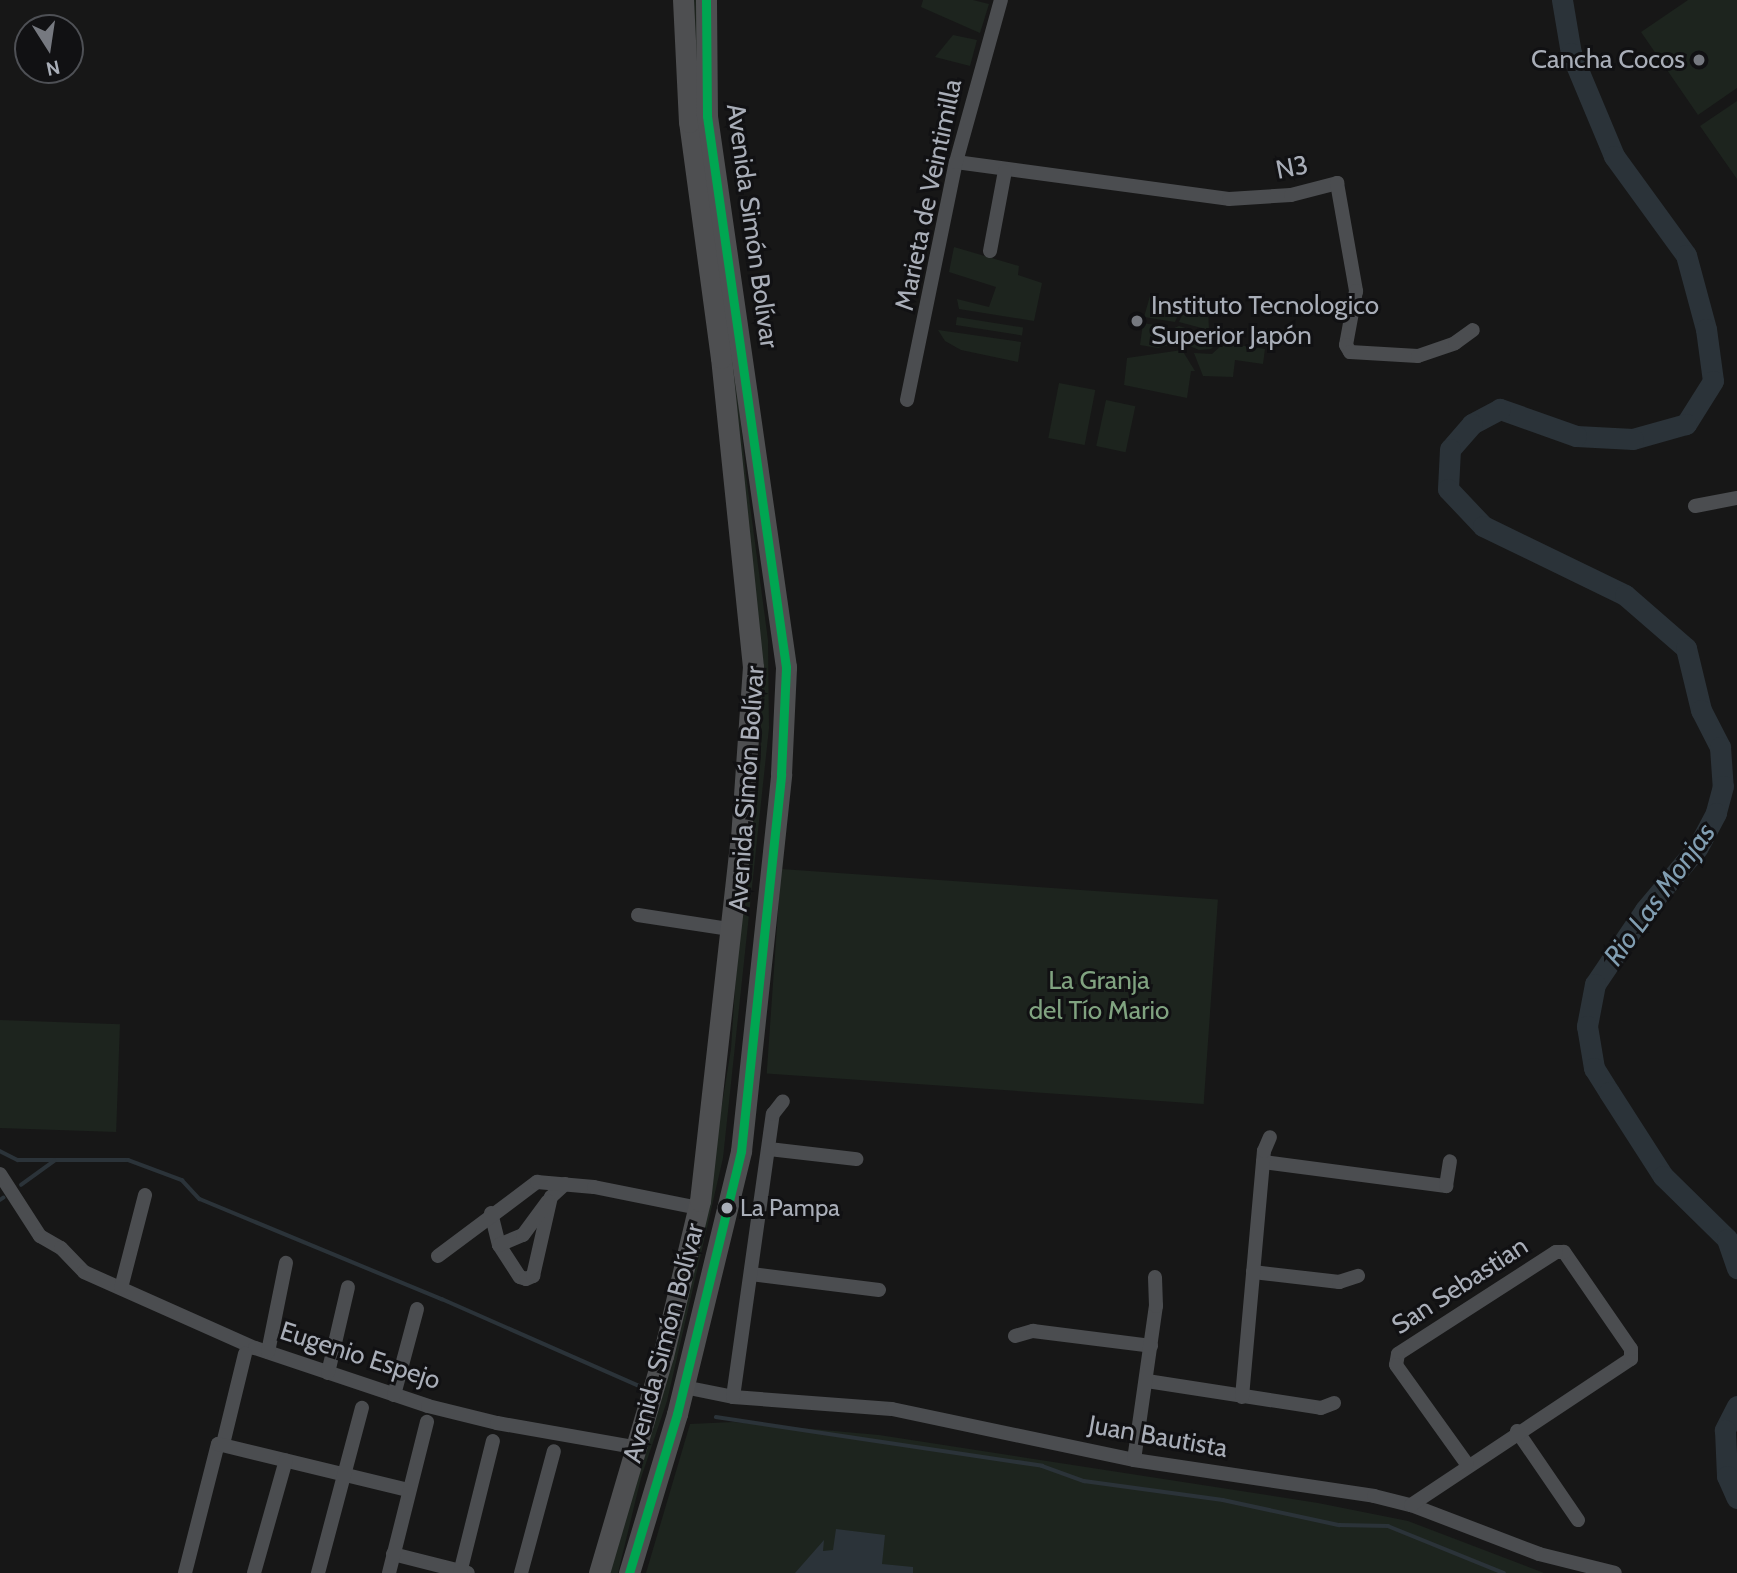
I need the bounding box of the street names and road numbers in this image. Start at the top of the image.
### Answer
street label: Marieta de Veintimilla [889,76,969,314]
street label: Avenida Simón Bolívar [719,102,785,350]
street label: N3 [1273,150,1311,186]
street label: Avenida Simón Bolívar [723,665,771,913]
street label: Avenida Simón Bolívar [617,1220,711,1466]
street label: San Sebastian [1386,1231,1534,1341]
street label: Eugenio Espejo [276,1315,444,1397]
street label: Juan Bautista [1086,1409,1230,1465]

